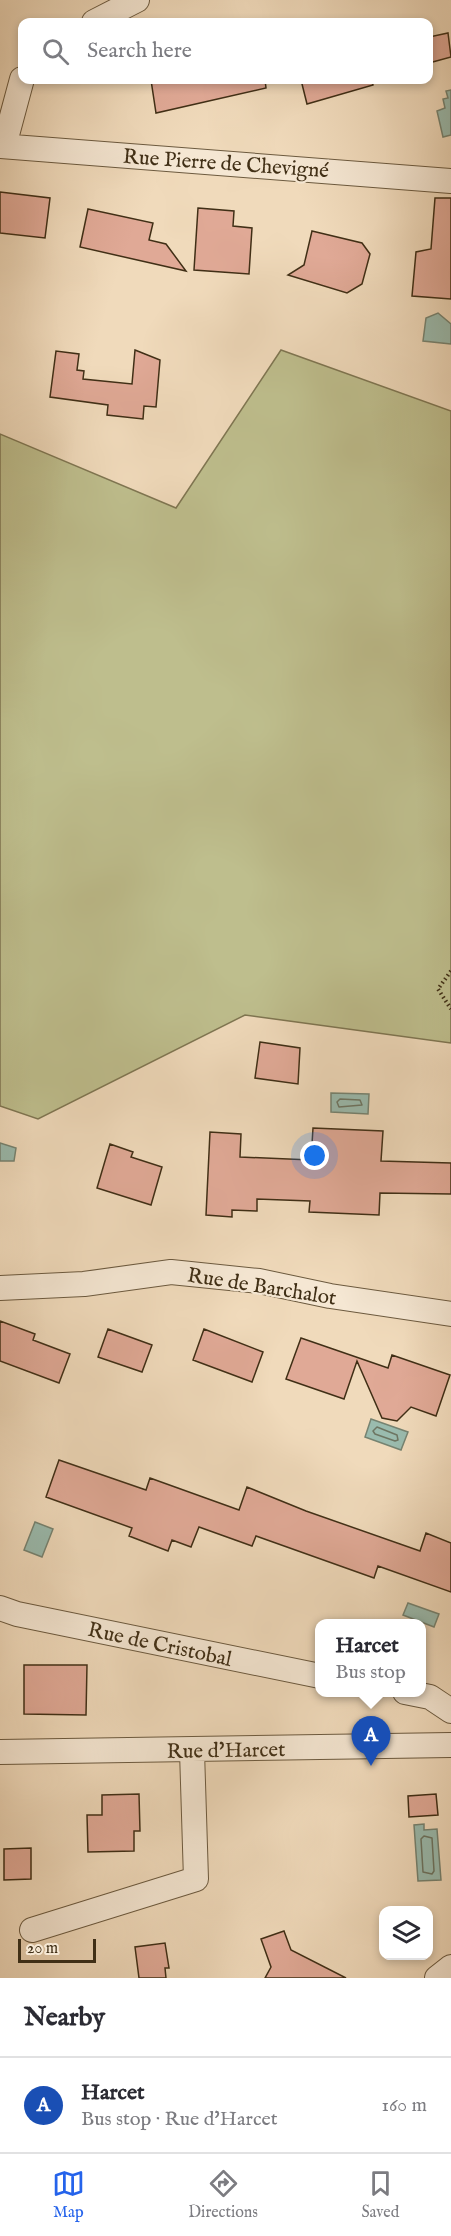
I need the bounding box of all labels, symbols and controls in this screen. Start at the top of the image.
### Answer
search box [18,18,433,84]
icon: search [39,35,72,68]
text: Search here [87,37,192,65]
street label: Rue Pierre de Chevigné [122,144,330,185]
your location [300,1141,329,1170]
street label: Rue de Barchalot [185,1262,338,1313]
street label: Rue de Cristobal [85,1617,234,1674]
popup [315,1619,426,1697]
text: Harcet [335,1632,399,1660]
text: Bus stop [335,1660,406,1685]
pin: A [352,1716,391,1766]
street label: Rue d'Harcet [166,1737,286,1766]
map controls [379,1906,433,1960]
button: layers [379,1906,433,1960]
scale bar [18,1936,96,1964]
text: 20 m [27,1939,58,1959]
text: Nearby [24,2001,105,2034]
text: Harcet [81,2079,145,2107]
text: A [37,2093,50,2118]
text: 160 m [381,2093,427,2118]
text: Bus stop · Rue d'Harcet [81,2107,278,2132]
tab: Map [52,2167,85,2223]
tab: Directions [188,2167,258,2223]
tab: Saved [361,2167,399,2223]

